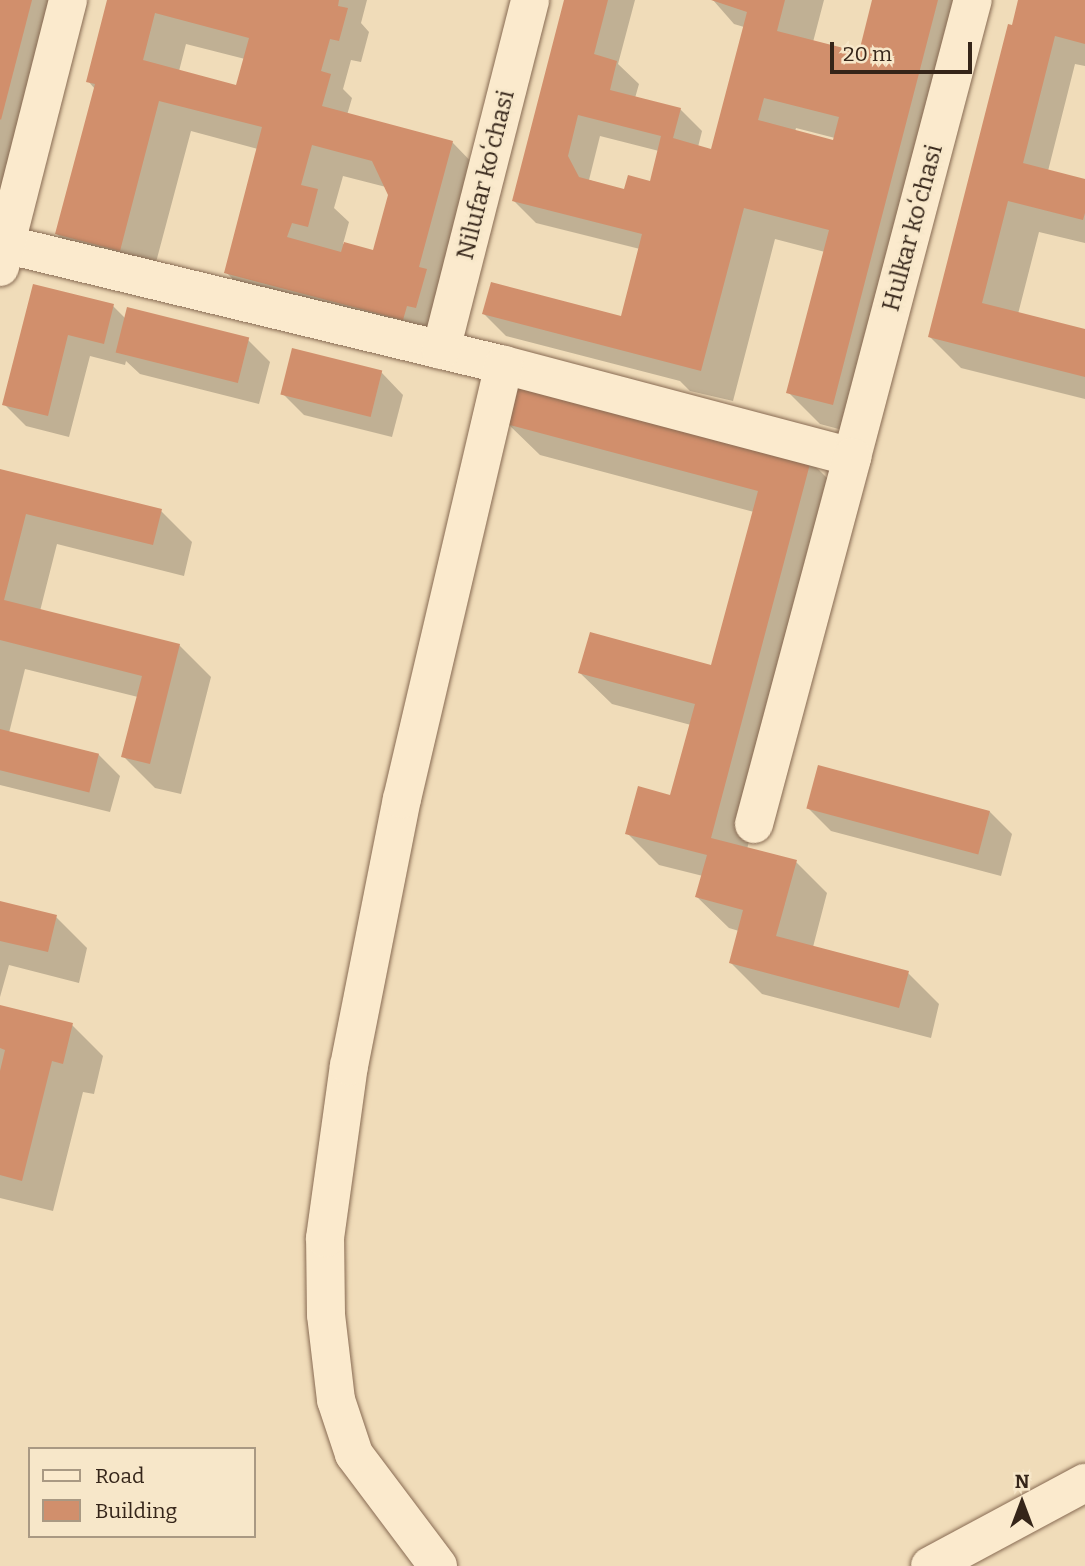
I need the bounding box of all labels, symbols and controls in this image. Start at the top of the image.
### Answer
scale bar [833,28,975,72]
text: 20 m [843,41,892,67]
street label: Nilufar koʻchasi [451,87,521,263]
street label: Hulkar koʻchasi [877,142,949,314]
legend [28,1447,256,1538]
text: Road [95,1463,144,1489]
north arrow [987,1468,1057,1538]
text: N [1015,1470,1029,1493]
text: Building [95,1498,177,1524]

